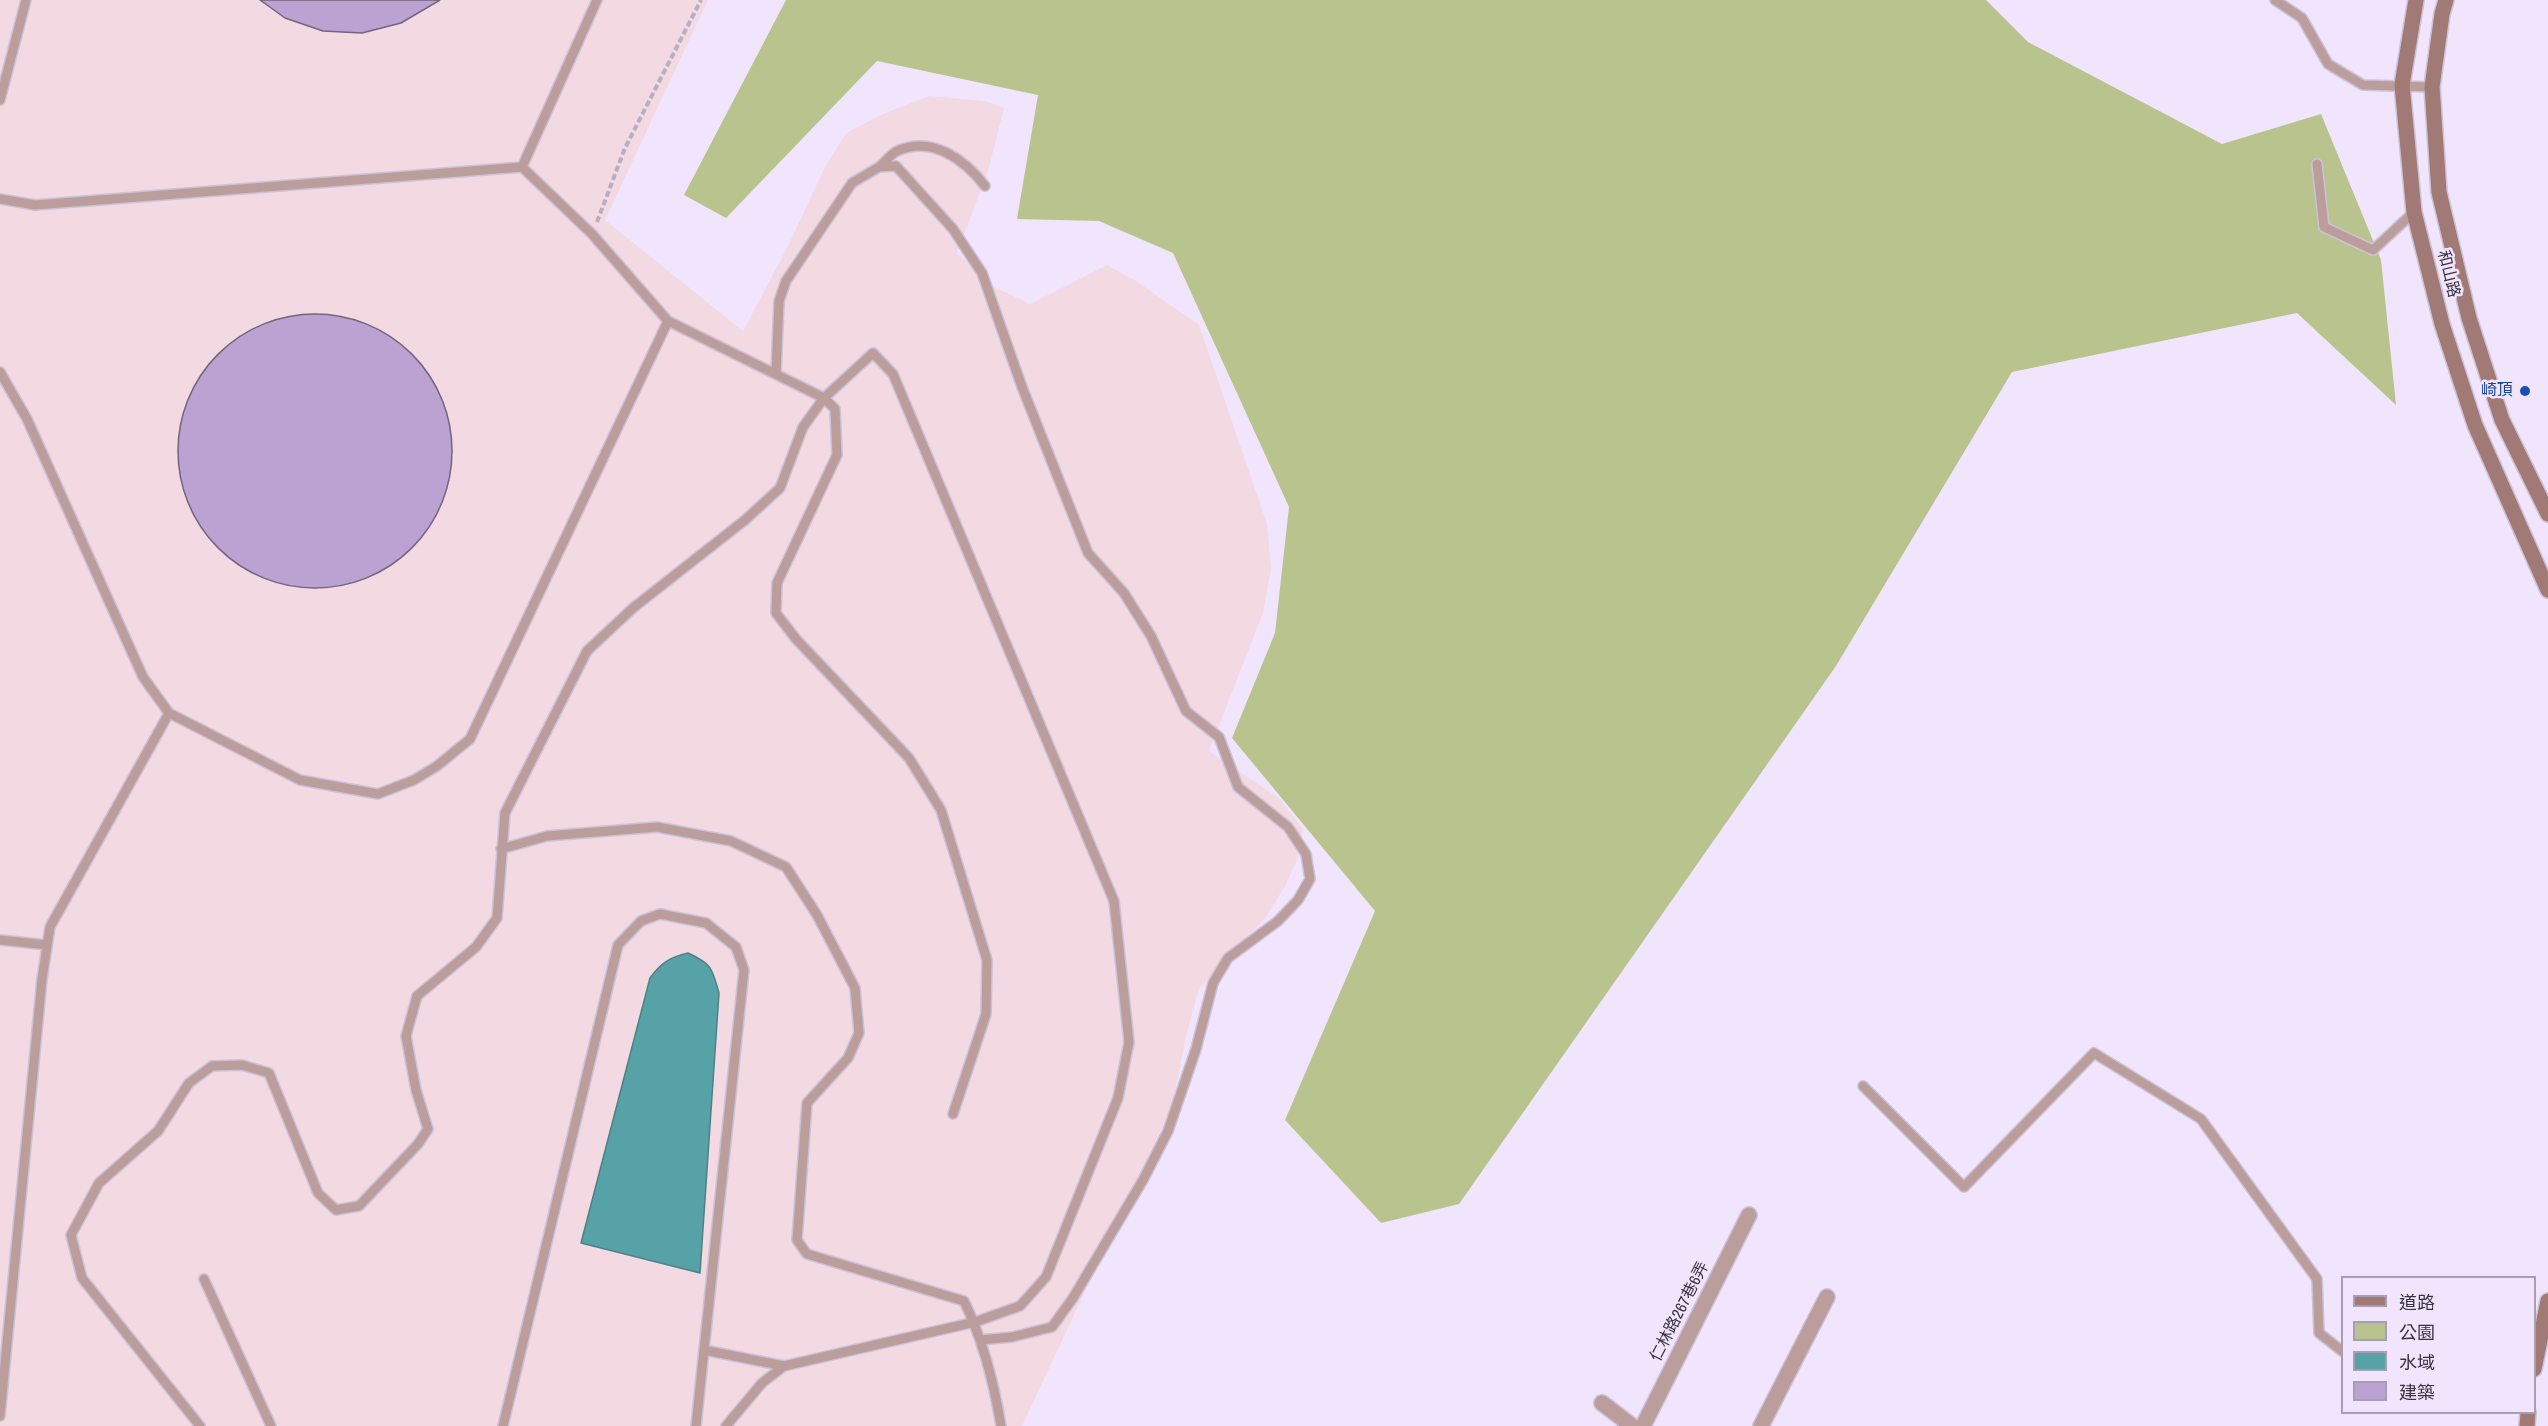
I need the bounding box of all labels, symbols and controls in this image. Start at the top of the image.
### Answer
street label: 和山路 [2433,248,2463,300]
place label: 崎頂 [2481,381,2513,401]
marker: 崎頂 [2518,384,2532,398]
street label: 仁林路267巷6弄 [1647,1259,1713,1365]
legend [2341,1276,2536,1414]
text: 道路 [2399,1290,2435,1315]
text: 公園 [2399,1320,2435,1345]
text: 水域 [2399,1350,2435,1375]
text: 建築 [2399,1380,2435,1405]

